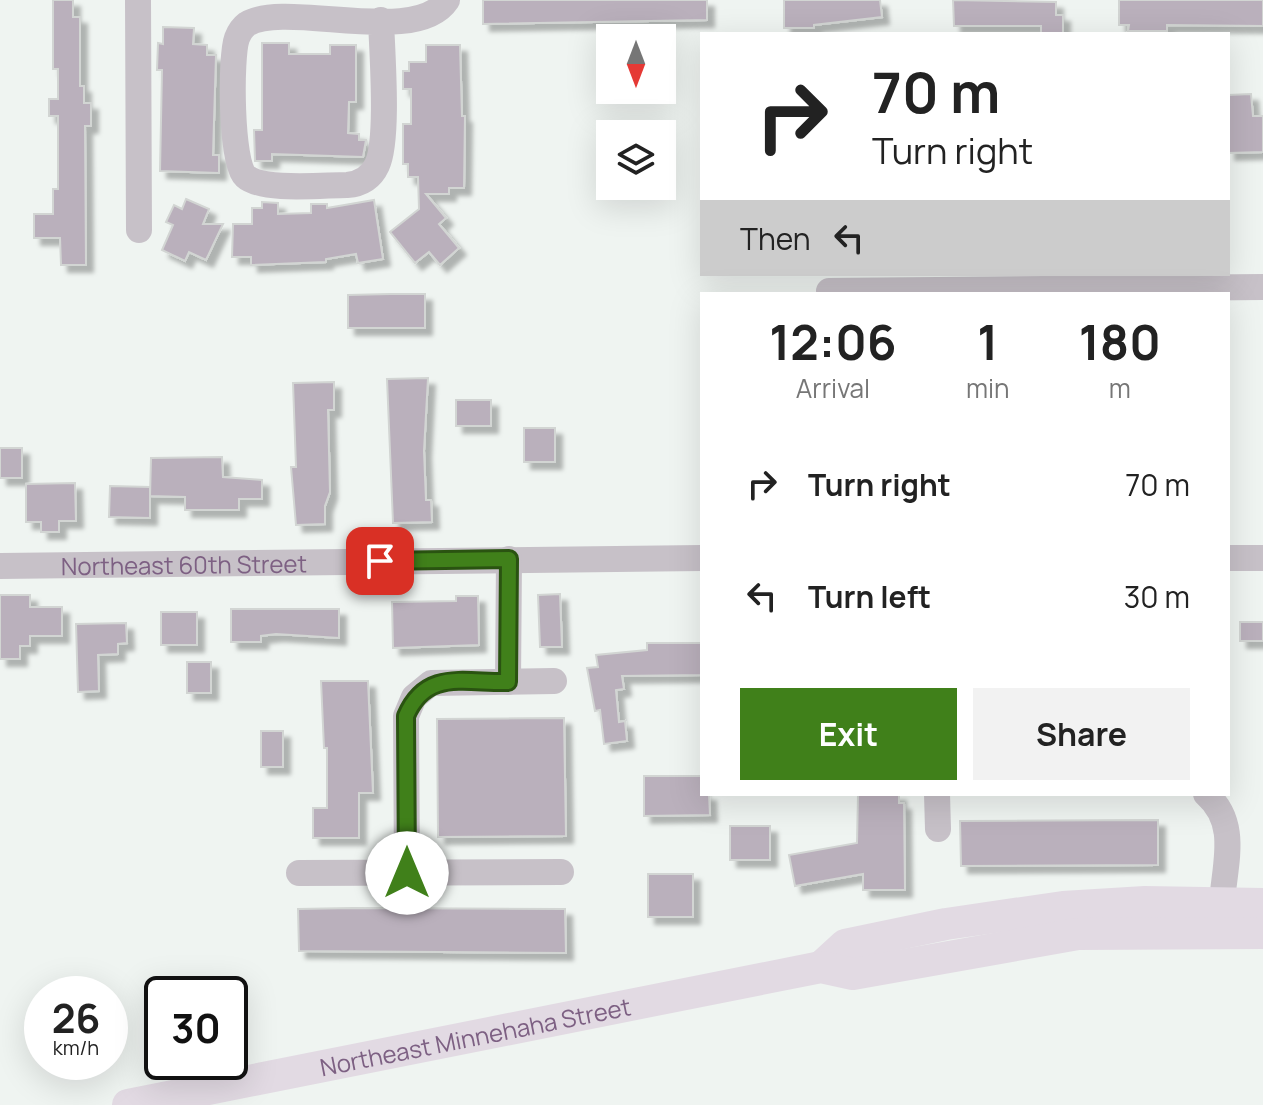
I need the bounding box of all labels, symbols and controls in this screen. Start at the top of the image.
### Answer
north arrow [596,24,676,104]
map controls [596,24,676,200]
text: 70 m [872,53,1000,130]
icon: right [740,64,844,168]
button: layers [596,120,676,200]
text: Turn right [872,126,1033,175]
icon: left [827,216,871,260]
text: Then [740,218,811,259]
text: 12:06 [769,309,897,374]
text: 1 [977,309,998,374]
text: 180 [1079,309,1161,374]
text: Arrival [796,370,870,406]
text: min [966,370,1010,406]
text: m [1109,370,1131,406]
icon: right [740,462,784,506]
text: Turn right [808,464,951,505]
text: 70 m [1125,464,1190,505]
pin [346,527,414,595]
icon: arrive [358,539,402,583]
street label: Northeast 60th Street [61,546,307,582]
icon: left [740,574,784,618]
text: Turn left [808,576,931,617]
text: 30 m [1124,576,1190,617]
button: Exit [740,688,957,780]
button: Share [973,688,1190,780]
position arrow [365,831,449,915]
speed limit sign: 30 [144,976,248,1080]
street label: Northeast Minnehaha Street [317,989,633,1083]
text: 26 [52,990,100,1045]
text: km/h [53,1034,99,1061]

